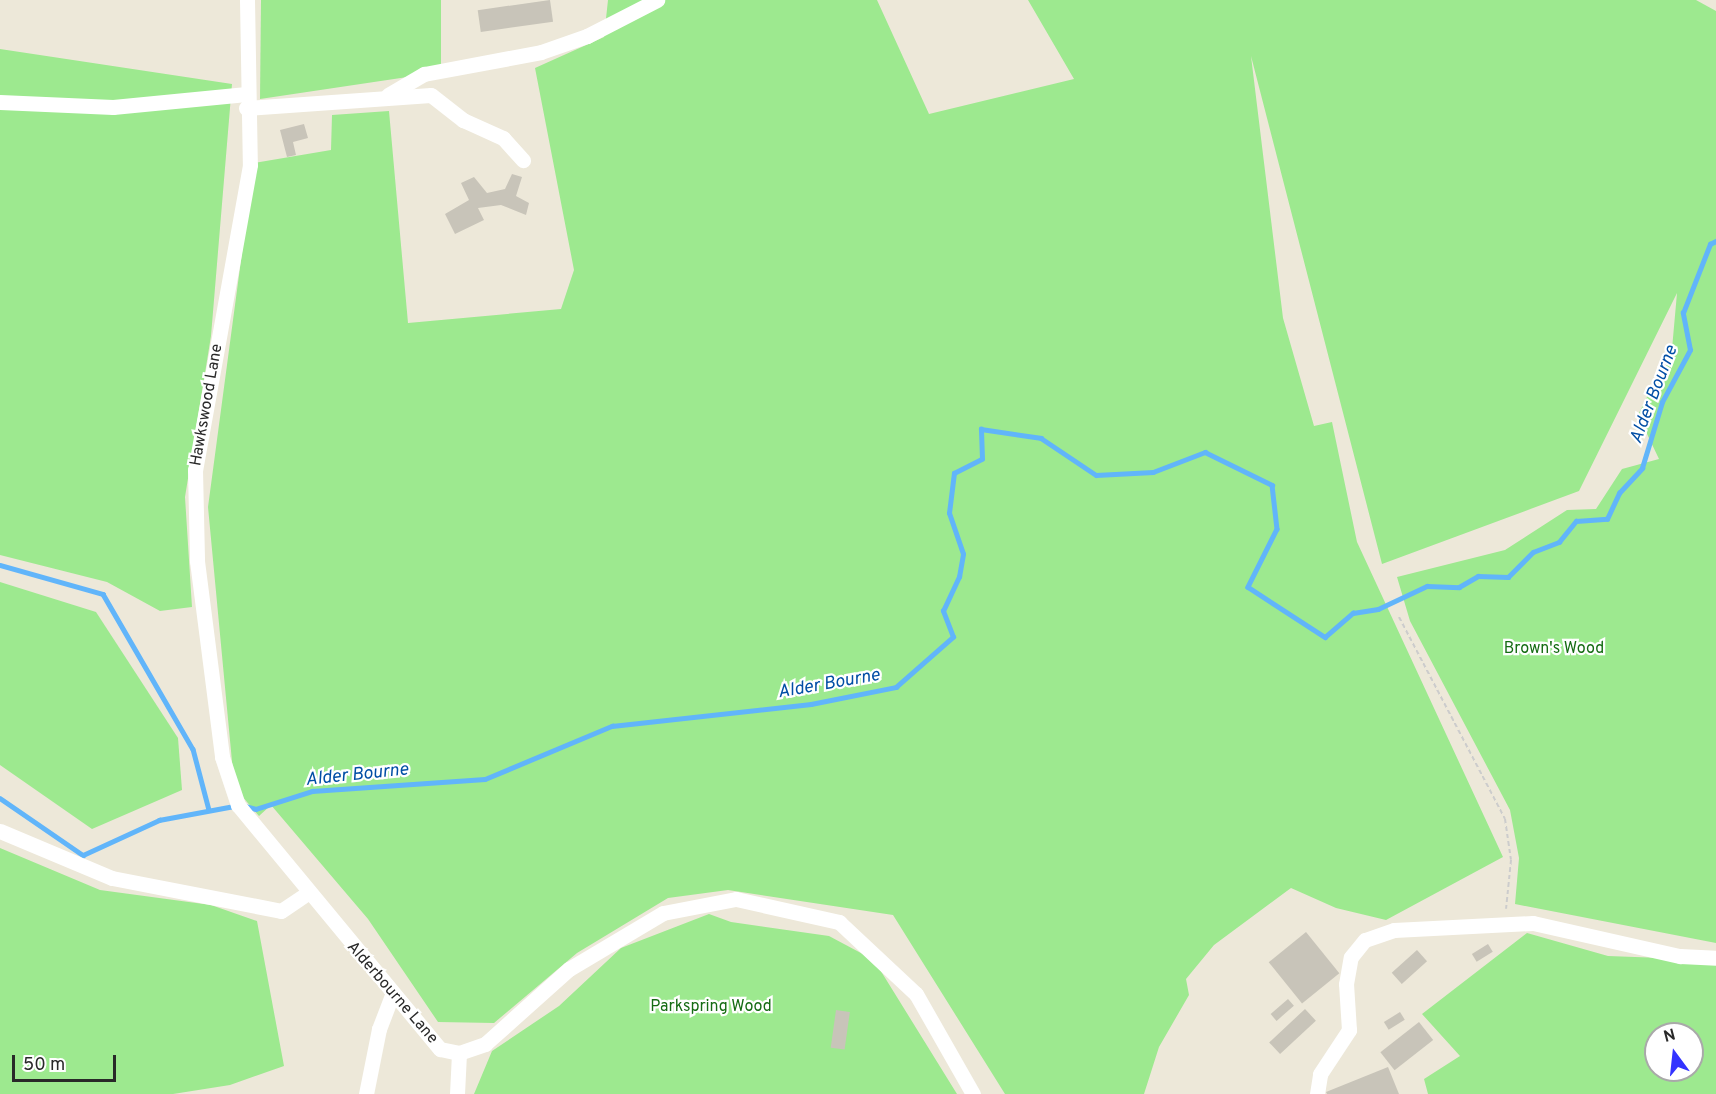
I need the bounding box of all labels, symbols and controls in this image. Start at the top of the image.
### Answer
street label: Hawkswood Lane [187,342,227,468]
water label: Alder Bourne [1626,343,1684,447]
park label: Brown's Wood [1504,639,1604,659]
water label: Alder Bourne [776,665,882,705]
water label: Alder Bourne [305,760,409,792]
street label: Alderbourne Lane [342,938,442,1048]
park label: Parkspring Wood [650,997,772,1017]
north arrow [1644,1022,1704,1082]
text: N [1662,1025,1678,1048]
scale bar [15,1043,118,1081]
text: 50 m [23,1054,65,1077]

